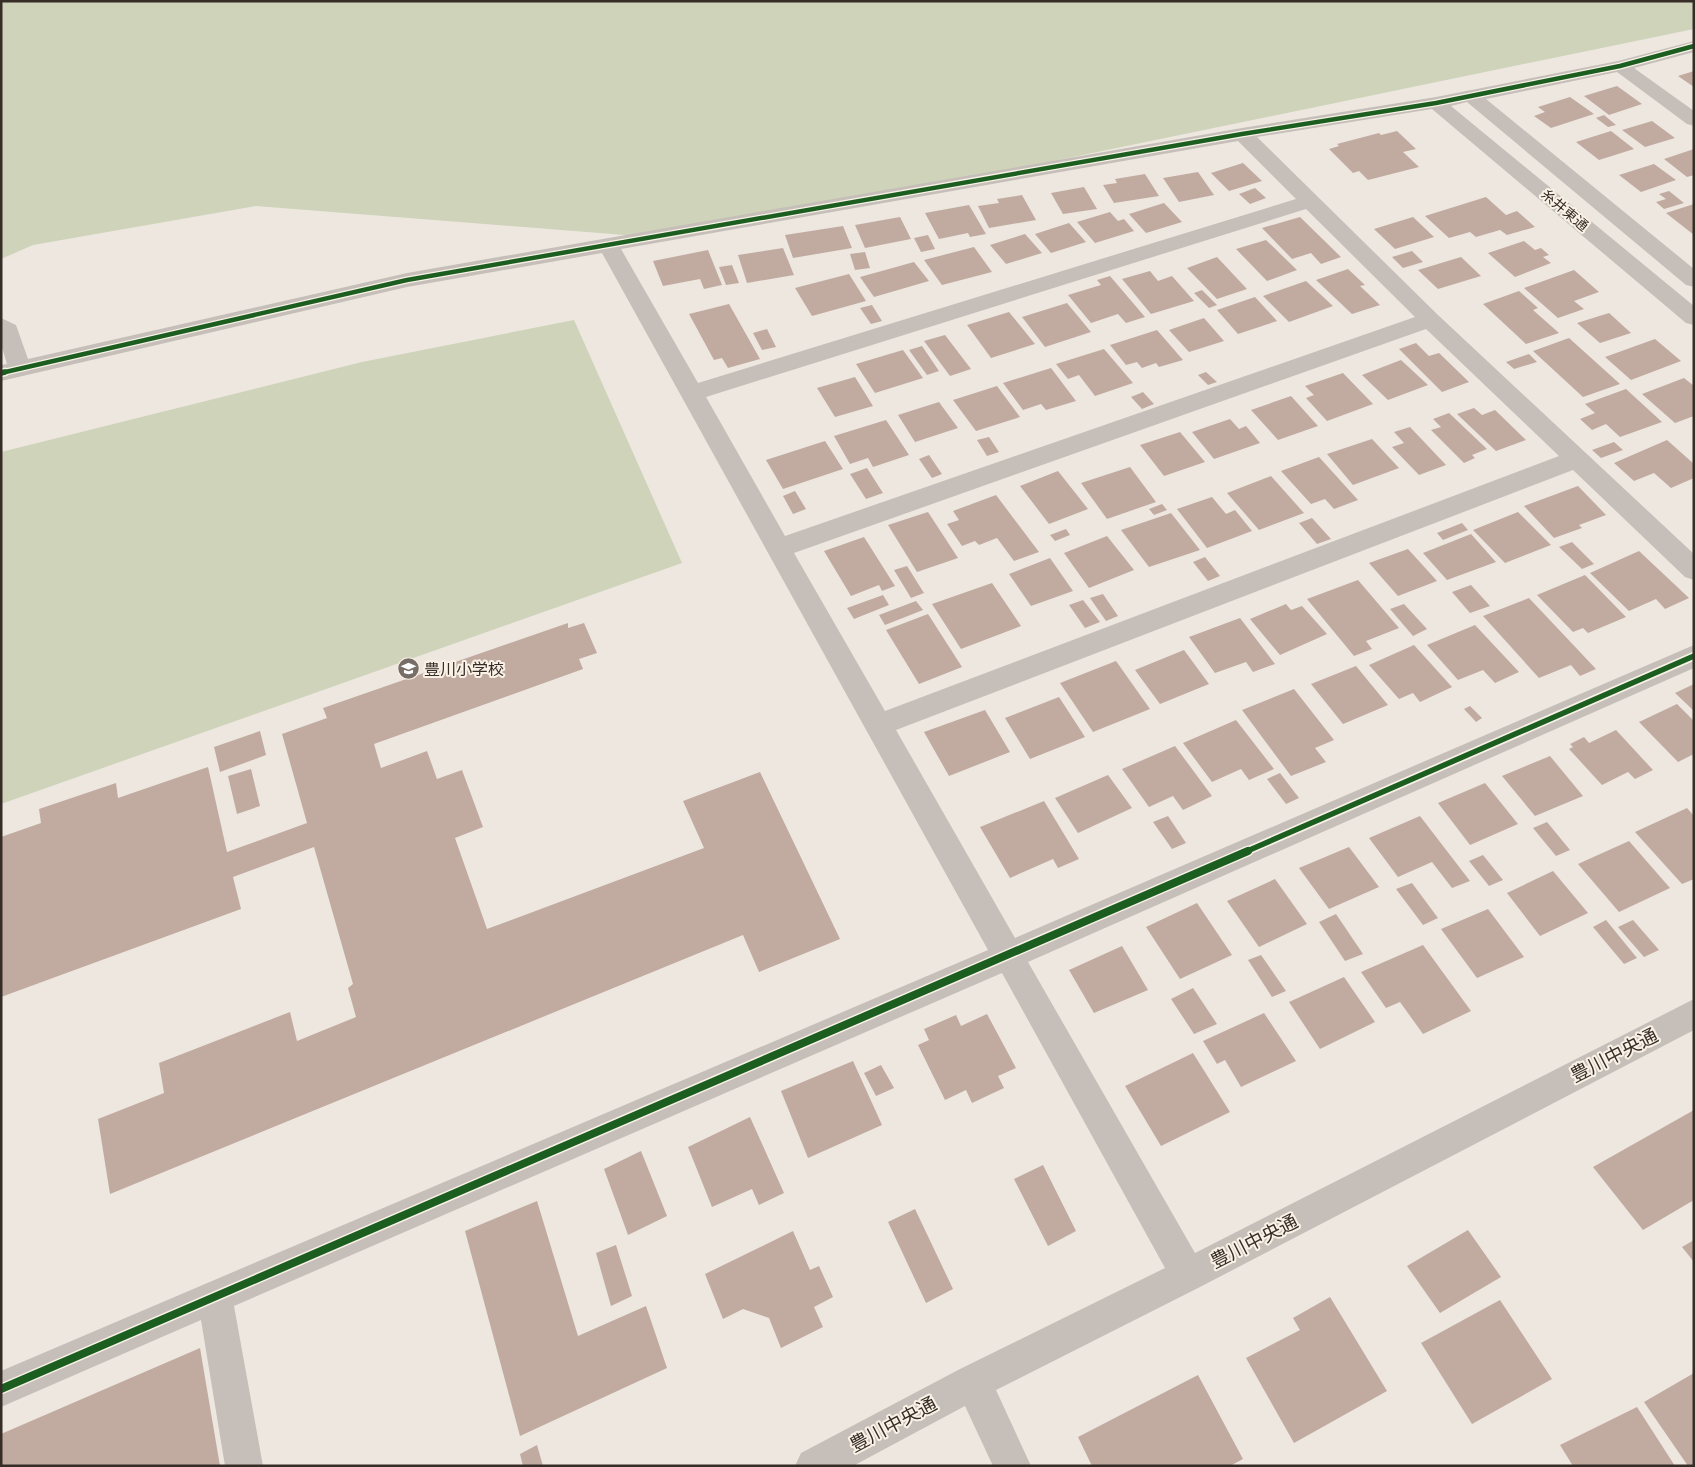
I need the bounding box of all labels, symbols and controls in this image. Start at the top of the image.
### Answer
street label: 糸井東通 [1538,186,1592,235]
school or university icon: 豊川小学校 [396,657,420,681]
place label: 豊川小学校 [424,661,504,680]
street label: 豊川中央通 [1567,1025,1662,1088]
street label: 豊川中央通 [1207,1211,1302,1274]
street label: 豊川中央通 [846,1393,941,1458]

